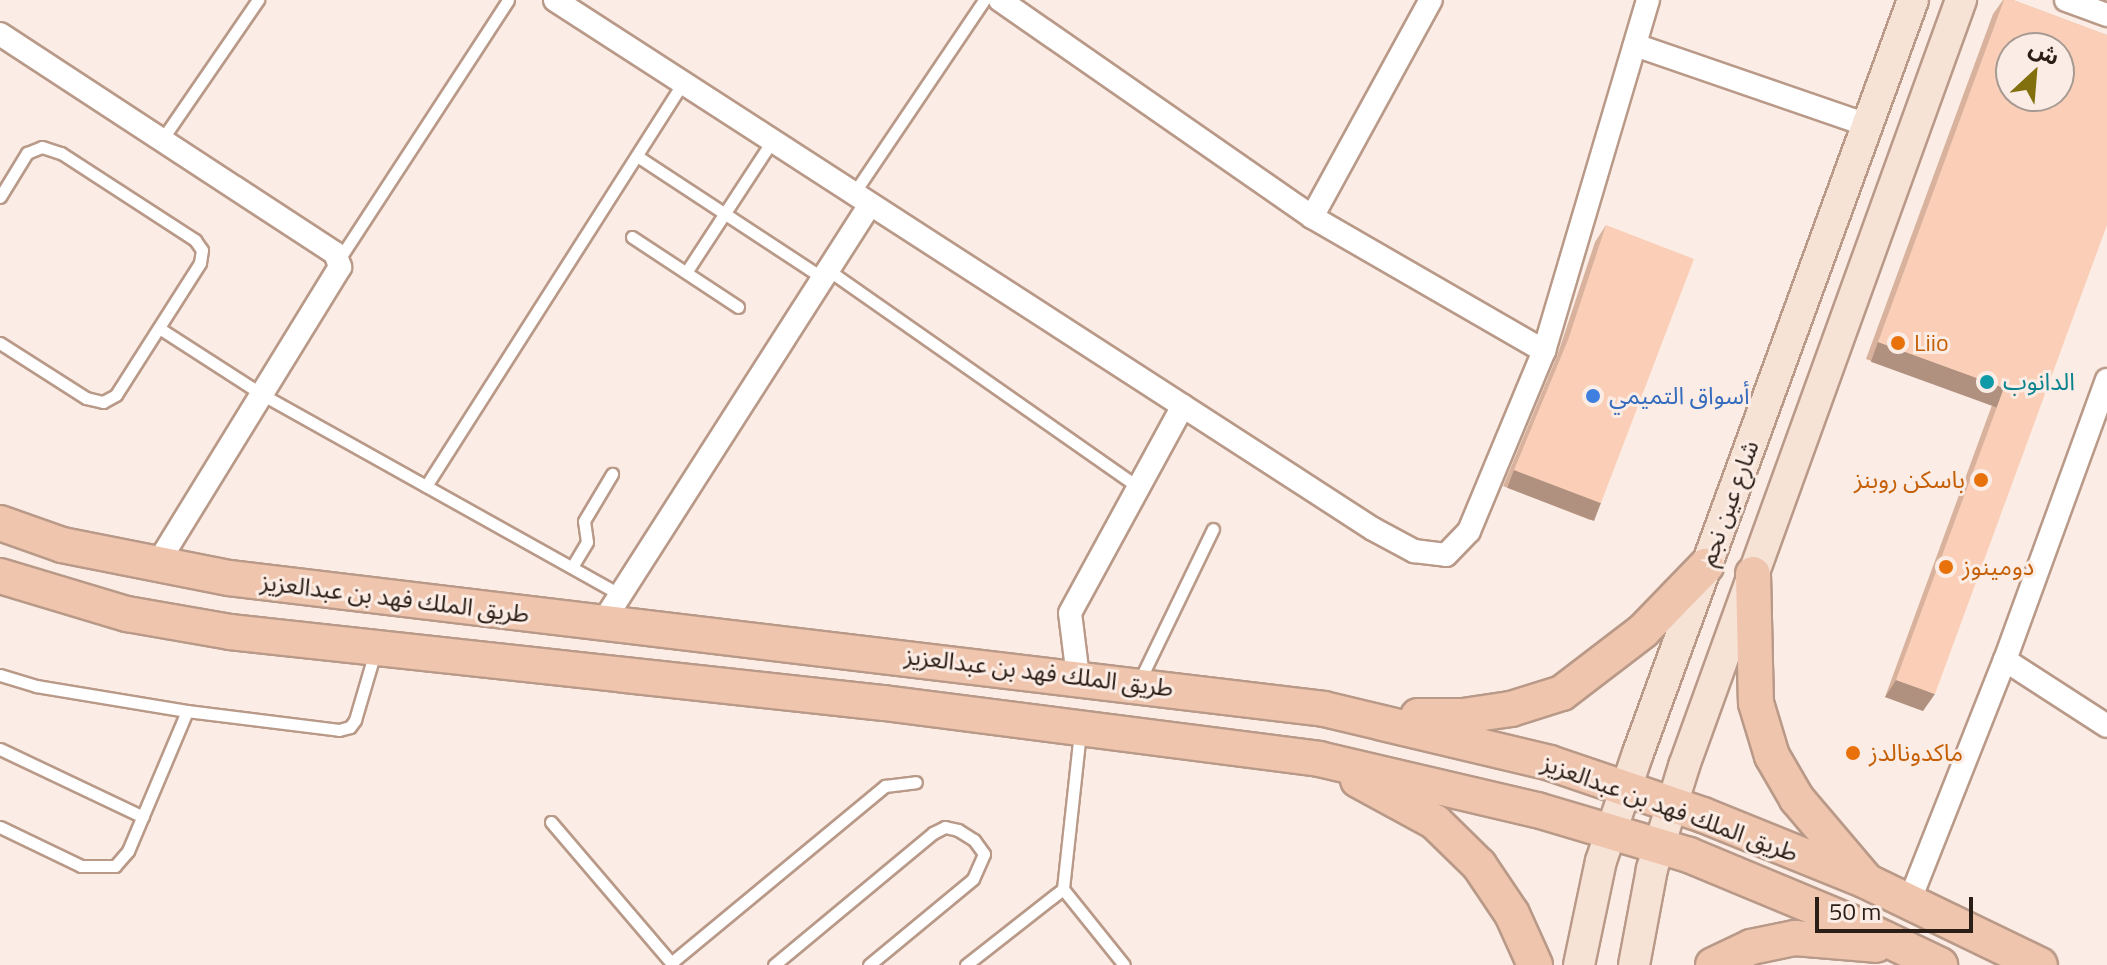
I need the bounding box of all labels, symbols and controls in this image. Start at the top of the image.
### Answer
text: ش [2024,30,2066,74]
north arrow [1995,32,2075,112]
place label: Liio [1914,329,1949,357]
marker: Liio [1889,334,1907,352]
place label: الدانوب [2003,368,2075,396]
marker: الدانوب [1978,373,1996,391]
place label: أسواق التميمي [1609,382,1750,410]
marker: أسواق التميمي [1584,387,1602,405]
street label: شارع عين نجم [1693,436,1765,570]
place label: باسكن روبنز [1854,466,1965,494]
marker: باسكن روبنز [1972,471,1990,489]
place label: دومينوز [1962,553,2034,581]
marker: دومينوز [1937,558,1955,576]
street label: طريق الملك فهد بن عبدالعزيز [259,567,531,629]
street label: طريق الملك فهد بن عبدالعزيز [903,641,1175,703]
place label: ماكدونالدز [1869,739,1963,767]
marker: ماكدونالدز [1844,744,1862,762]
street label: طريق الملك فهد بن عبدالعزيز [1538,748,1802,868]
scale bar [1819,881,1977,931]
text: 50 m [1829,893,1881,929]

